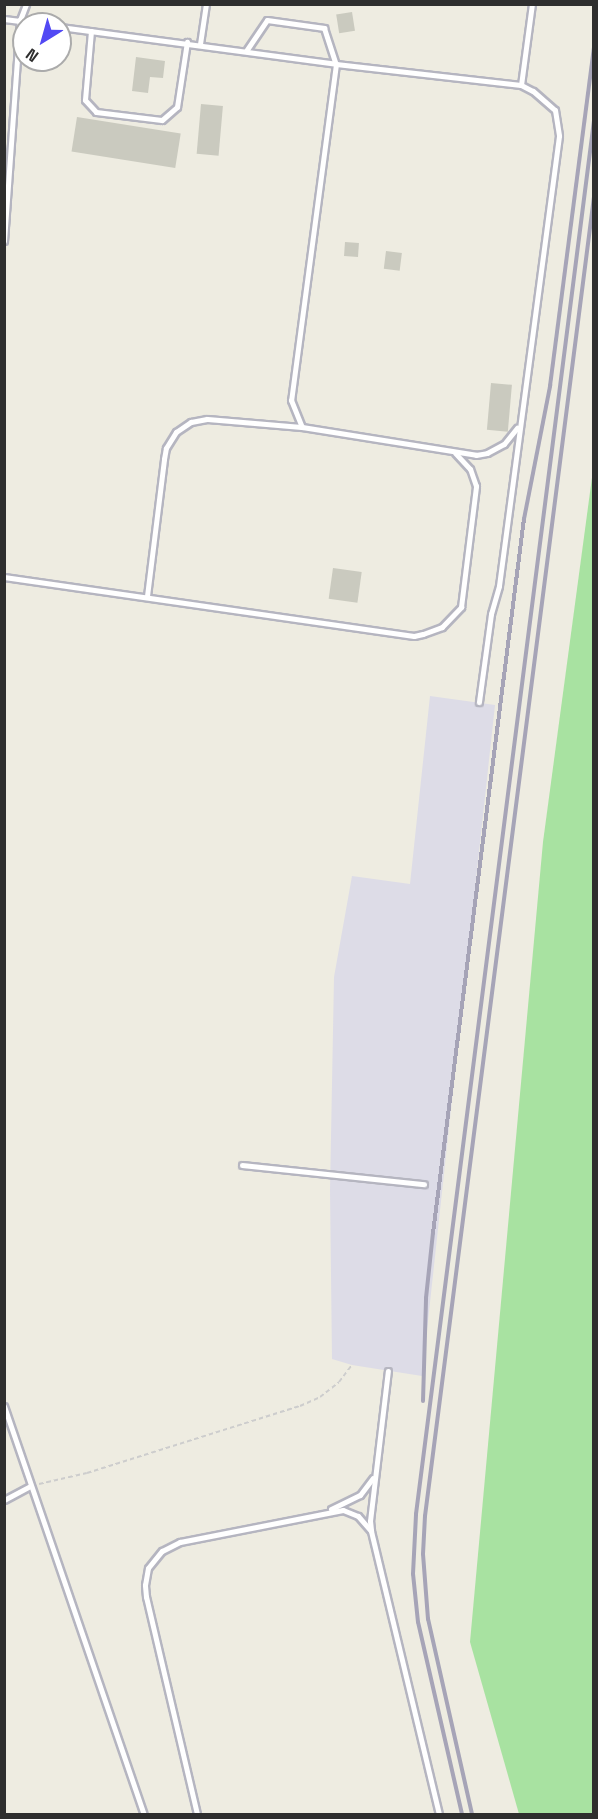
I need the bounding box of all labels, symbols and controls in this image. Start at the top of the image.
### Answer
north arrow [12,12,72,72]
text: N [21,44,43,67]

